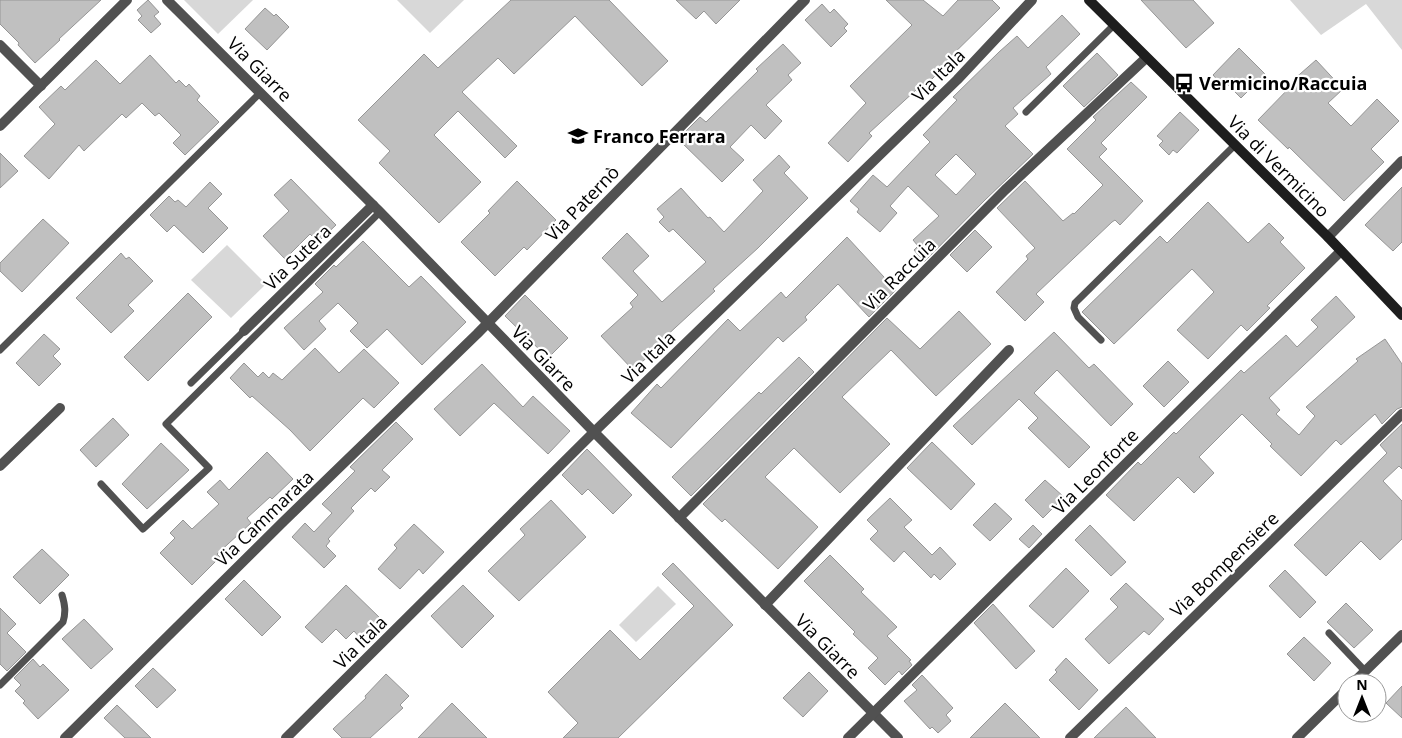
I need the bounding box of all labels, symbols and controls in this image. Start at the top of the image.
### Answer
street label: Via Giarre [222,31,298,107]
street label: Via Itala [906,43,970,107]
place label: Vermicino/Raccuia [1199,71,1367,95]
bus stop icon: Vermicino/Raccuia [1173,72,1195,94]
street label: Via di Vermicino [1223,110,1335,222]
place label: Franco Ferrara [593,124,726,148]
school or university icon: Franco Ferrara [567,125,589,147]
street label: Via Paternò [540,160,624,246]
street label: Via Sutera [258,219,336,295]
street label: Via Raccuia [857,232,941,316]
street label: Via Giarre [507,320,581,396]
street label: Via Itala [616,325,680,389]
street label: Via Leonforte [1047,423,1143,519]
street label: Via Cammarata [209,465,319,571]
street label: Via Bompensiere [1165,506,1283,622]
street label: Via Giarre [790,608,866,684]
street label: Via Itala [328,610,392,674]
north arrow [1337,673,1387,723]
text: N [1356,675,1368,694]

